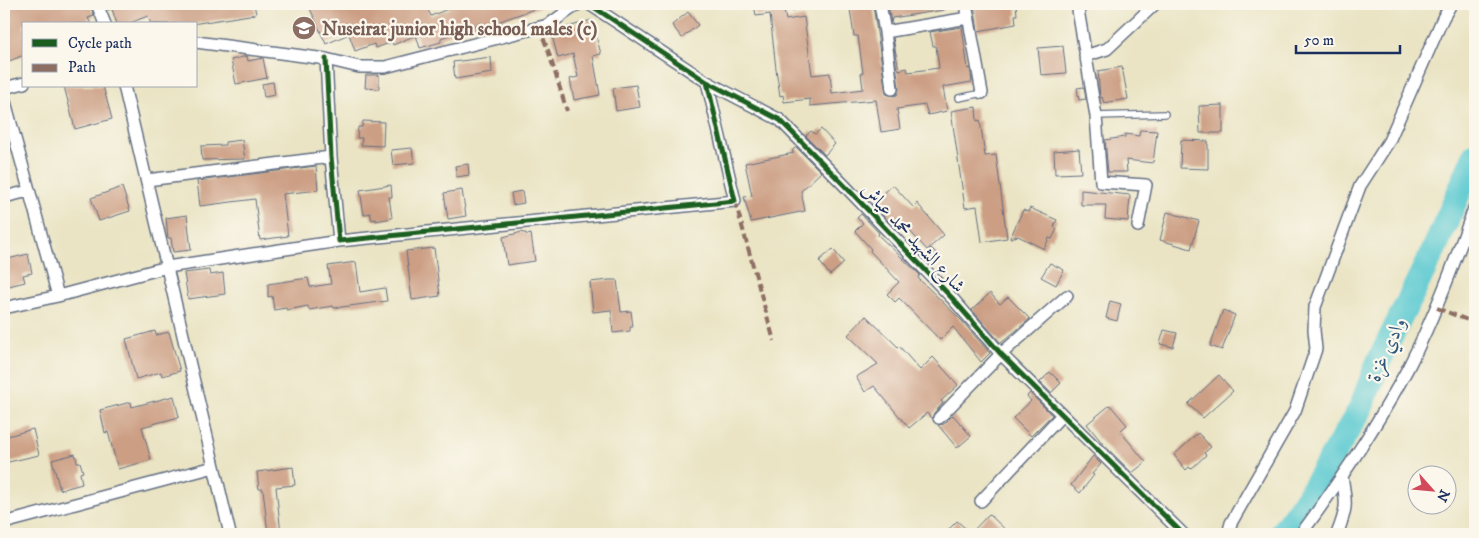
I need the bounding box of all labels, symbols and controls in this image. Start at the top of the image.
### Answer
school or university icon: Nuseirat junior high school males (c) [291,15,317,41]
place label: Nuseirat junior high school males (c) [322,18,598,42]
legend [22,22,198,88]
scale bar [1296,22,1400,54]
text: 50 m [1304,31,1334,50]
text: Cycle path [68,34,132,53]
text: Path [68,58,96,77]
street label: شارع الشهيد محمد عياش [854,178,970,300]
water label: وادي غزة [1362,314,1414,387]
north arrow [1406,466,1456,516]
text: N [1432,486,1453,505]

